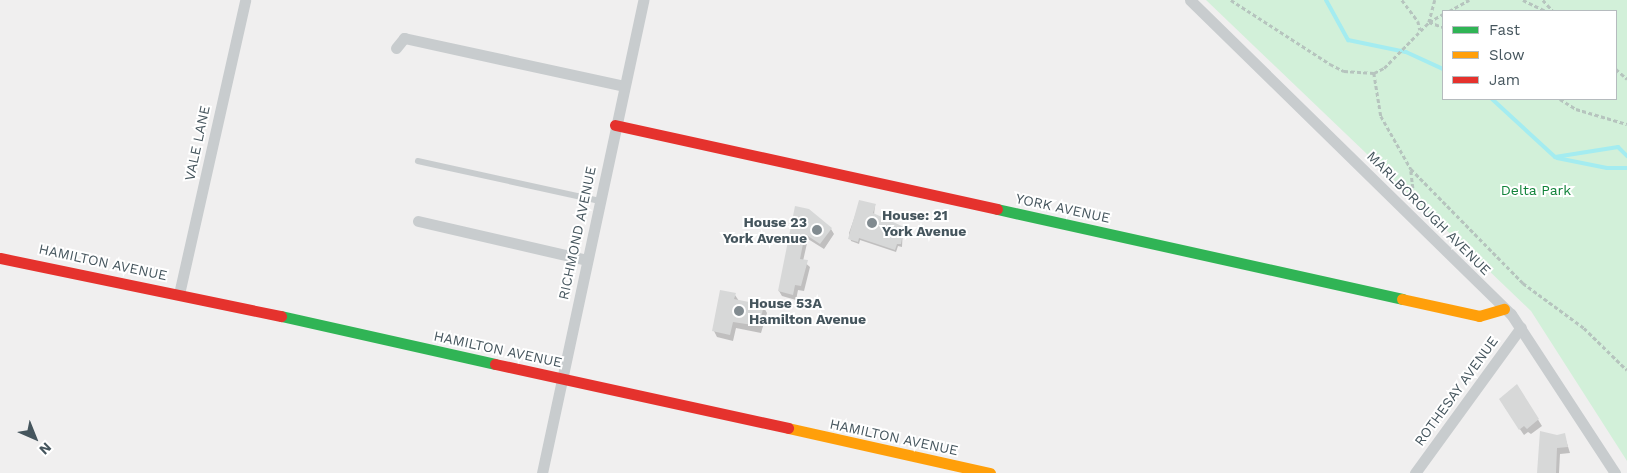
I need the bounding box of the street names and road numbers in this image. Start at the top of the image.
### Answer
street label: VALE LANE [181,104,213,182]
street label: MARLBOROUGH AVENUE [1363,147,1495,279]
street label: RICHMOND AVENUE [555,165,599,301]
street label: YORK AVENUE [1014,190,1112,226]
street label: HAMILTON AVENUE [37,240,169,284]
street label: HAMILTON AVENUE [432,327,564,371]
street label: ROTHESAY AVENUE [1410,332,1502,450]
street label: HAMILTON AVENUE [828,415,960,459]

